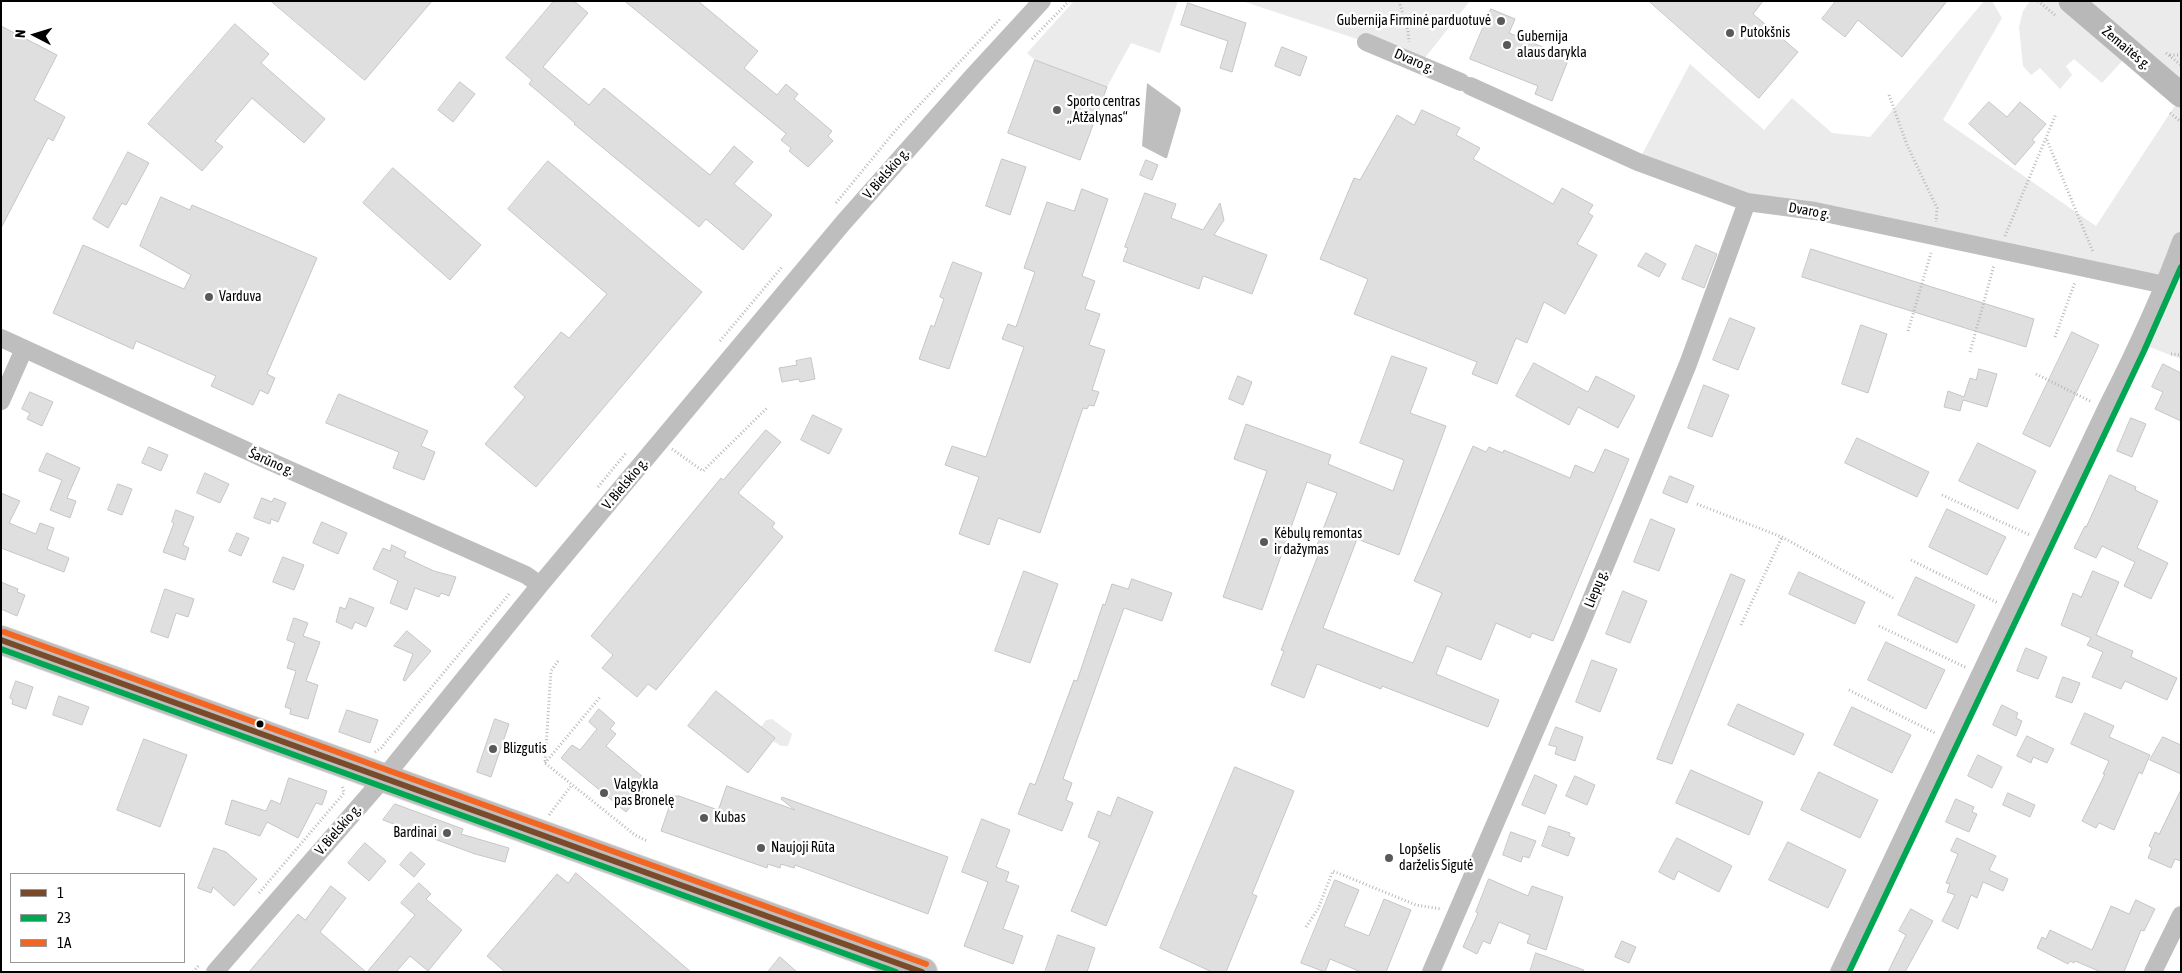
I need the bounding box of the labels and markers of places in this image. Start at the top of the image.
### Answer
place label: Gubernija Firminė parduotuvė [1337,13,1491,29]
marker: Gubernija Firminė parduotuvė [1495,15,1507,27]
place label: Putokšnis [1740,25,1790,41]
marker: Putokšnis [1724,27,1736,39]
place label: Gubernija alaus darykla [1517,29,1587,62]
marker: Gubernija alaus darykla [1501,39,1513,51]
place label: Sporto centras „Atžalynas“ [1067,94,1140,126]
marker: Sporto centras „Atžalynas“ [1051,104,1063,116]
place label: Varduva [219,289,262,305]
marker: Varduva [203,291,215,303]
place label: Kėbulų remontas ir dažymas [1274,526,1362,558]
marker: Kėbulų remontas ir dažymas [1258,536,1270,548]
unlabelled marker [255,719,265,729]
place label: Blizgutis [503,741,547,757]
marker: Blizgutis [487,743,499,755]
place label: Valgykla pas Bronelę [614,777,674,810]
marker: Valgykla pas Bronelę [598,787,610,799]
place label: Kubas [714,810,746,826]
marker: Kubas [698,812,710,824]
place label: Bardinai [393,825,437,841]
marker: Bardinai [441,827,453,839]
place label: Naujoji Rūta [771,840,835,856]
marker: Naujoji Rūta [755,842,767,854]
place label: Lopšelis darželis Sigutė [1399,842,1473,874]
marker: Lopšelis darželis Sigutė [1383,852,1395,864]

